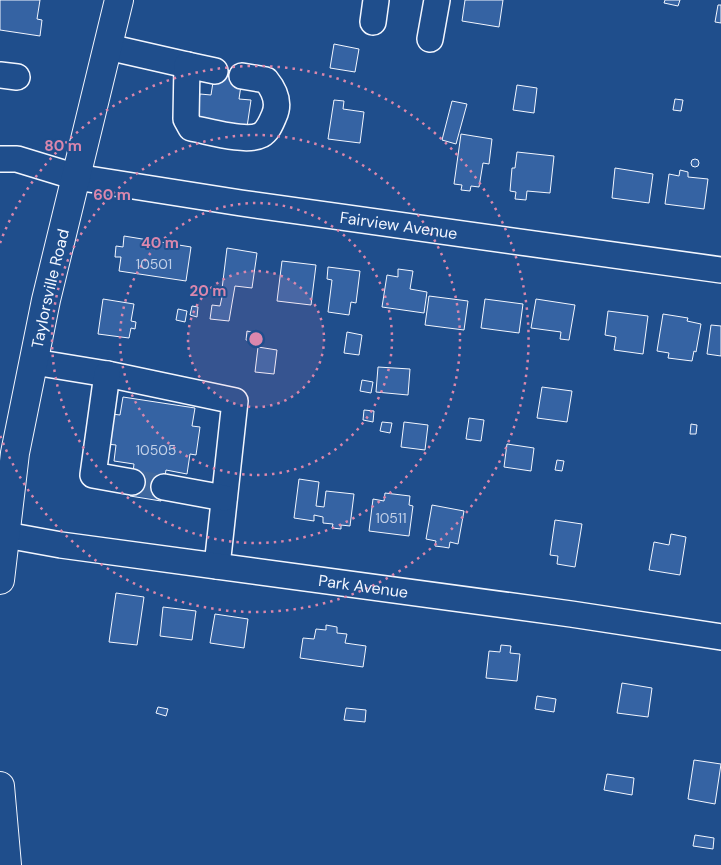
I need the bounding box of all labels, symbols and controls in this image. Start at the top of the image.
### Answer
text: 80 m [44,136,82,156]
text: 60 m [93,185,131,205]
street label: Fairview Avenue [339,206,459,244]
street label: Taylorsville Road [26,227,73,350]
text: 40 m [141,233,179,253]
house number: 10501 [136,255,172,273]
text: 20 m [190,281,226,301]
centre of rings [247,330,265,348]
house number: 10505 [136,441,176,459]
house number: 10511 [375,509,407,527]
street label: Park Avenue [317,569,410,602]

